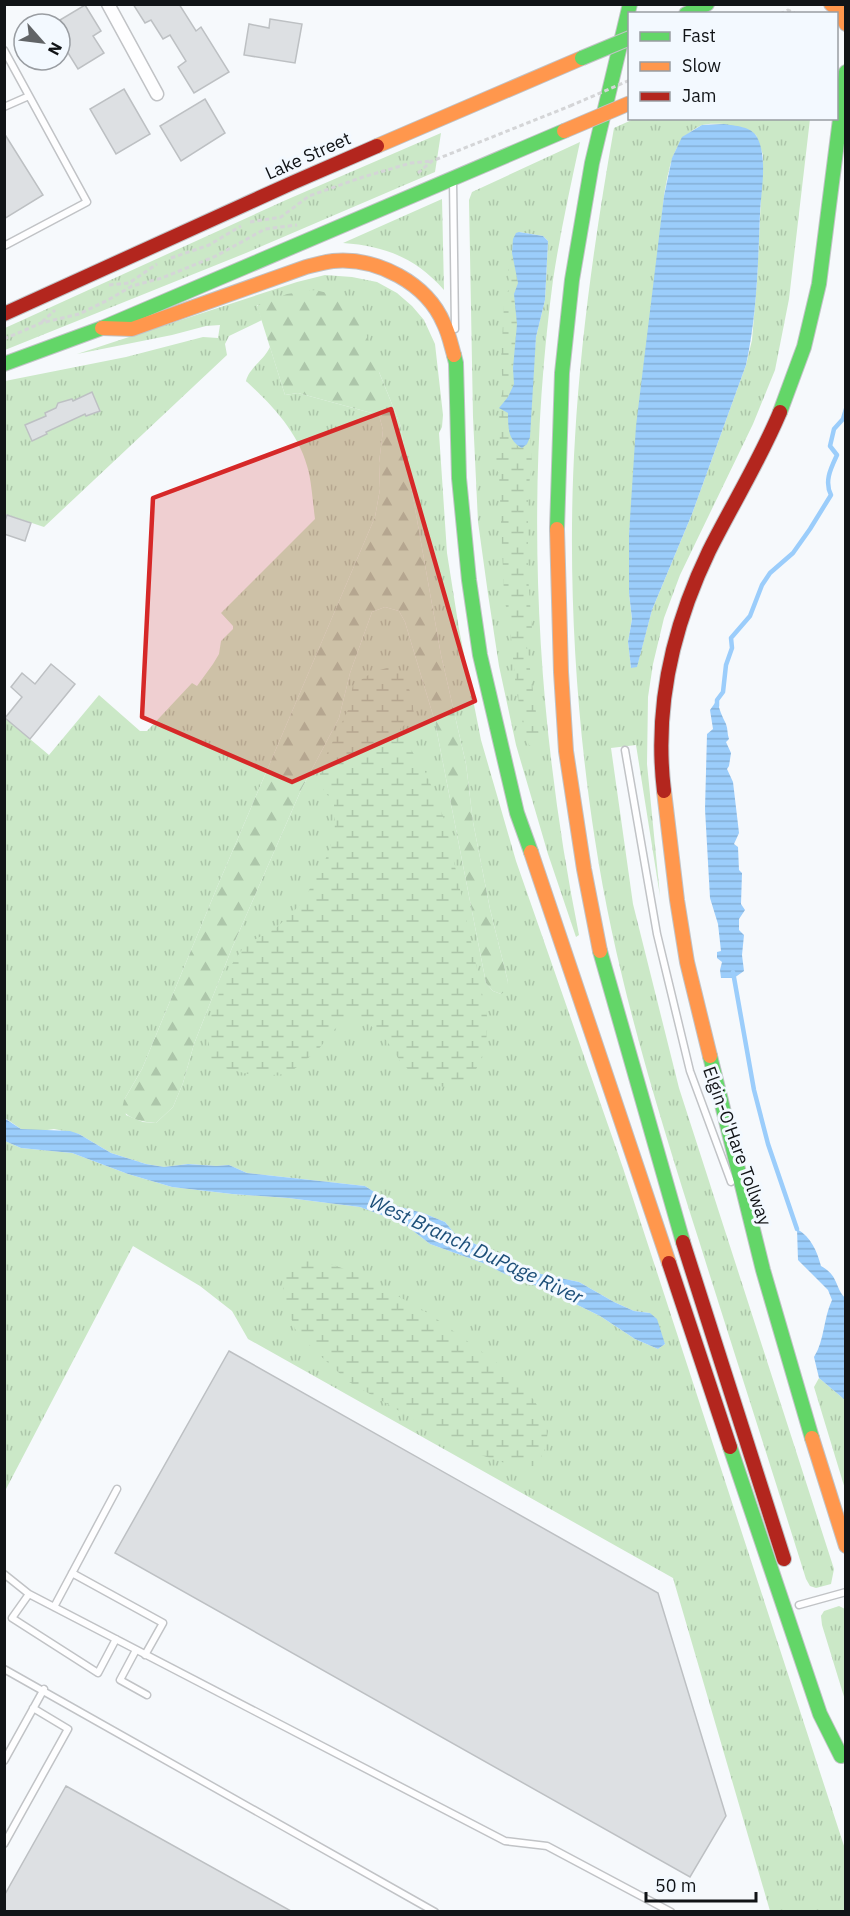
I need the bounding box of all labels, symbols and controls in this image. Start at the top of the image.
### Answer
north arrow [12,12,72,72]
legend [628,12,838,120]
text: Fast [682,24,716,47]
text: N [44,39,67,59]
text: Slow [682,54,721,77]
text: Jam [682,84,717,107]
street label: Lake Street [261,126,354,185]
street label: Elgin-O'Hare Tollway [698,1063,777,1229]
water label: West Branch DuPage River [365,1187,588,1310]
scale bar [646,1865,756,1903]
text: 50 m [655,1874,697,1897]

